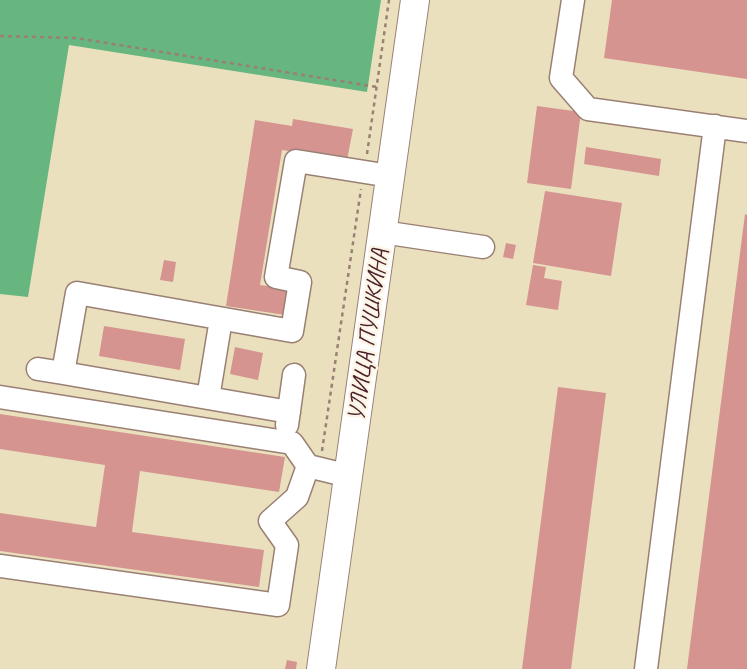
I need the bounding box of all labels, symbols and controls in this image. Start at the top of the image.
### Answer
street label: УЛИЦА ПУШКИНА [343,247,395,423]

